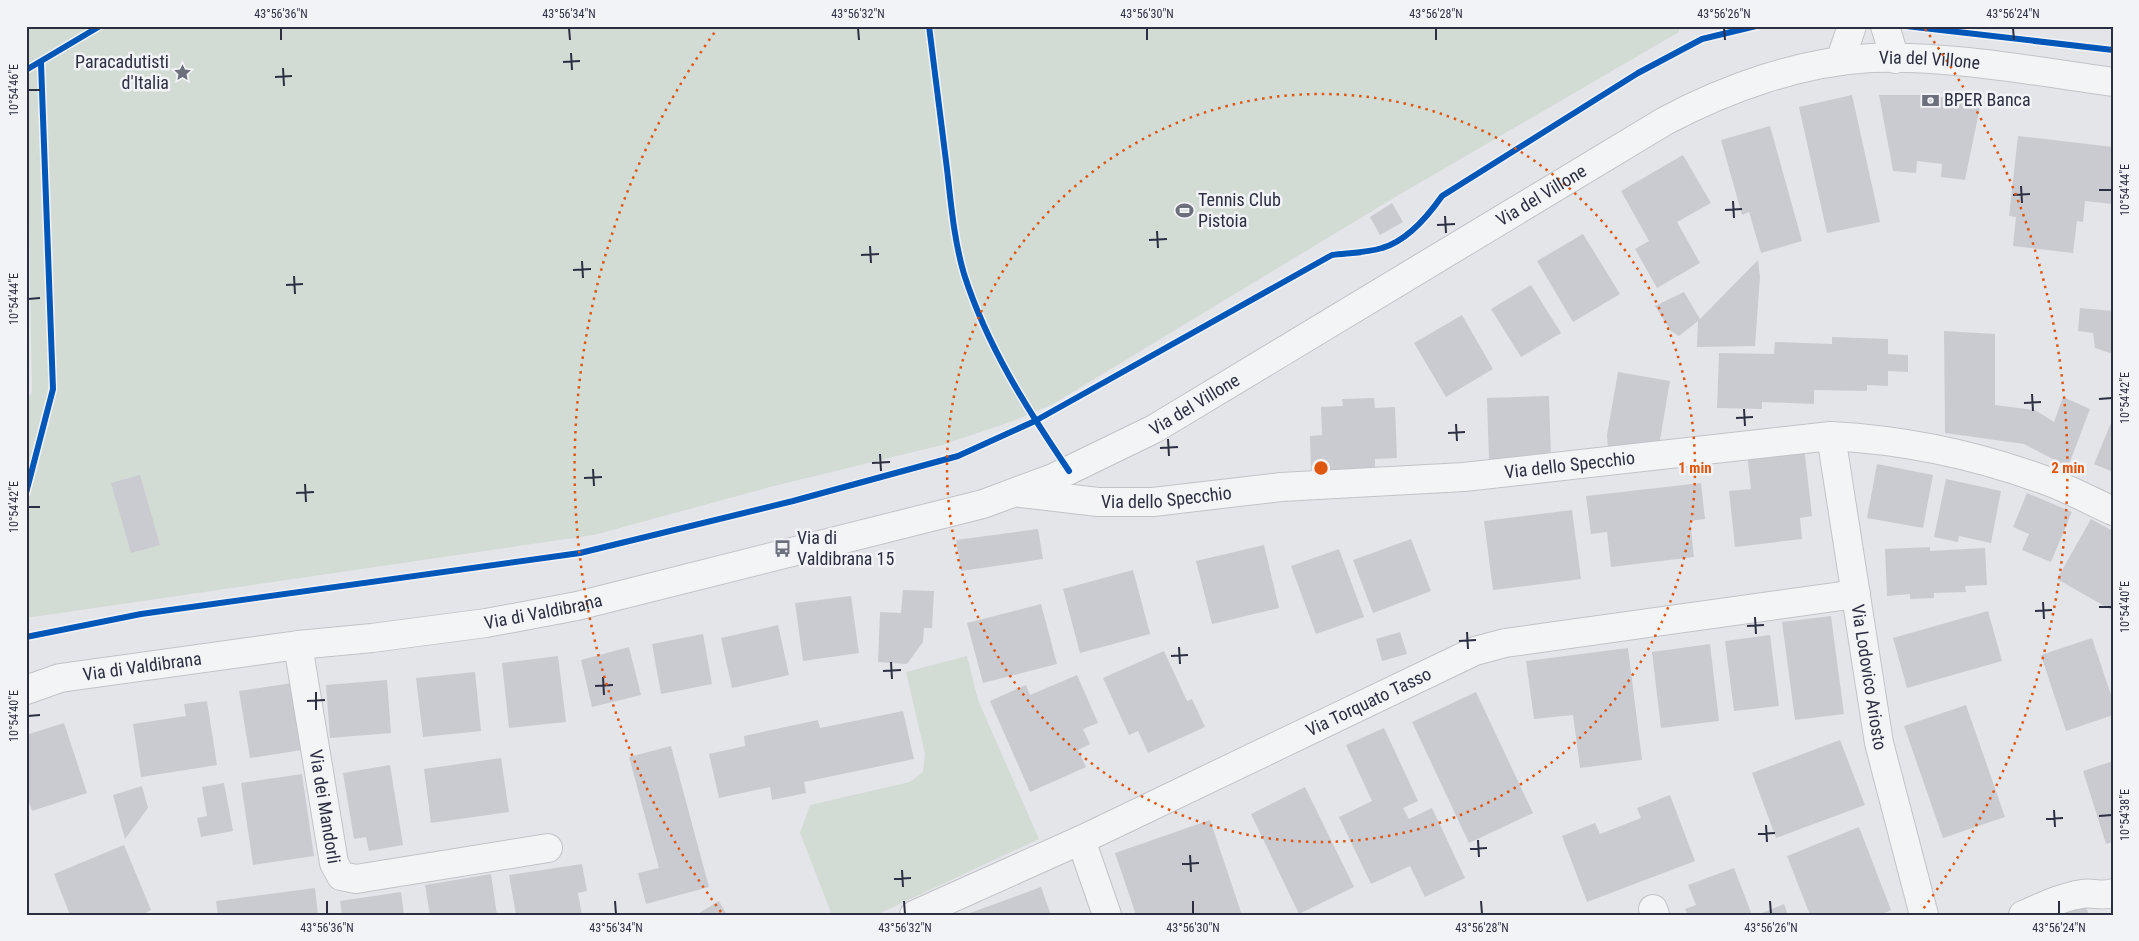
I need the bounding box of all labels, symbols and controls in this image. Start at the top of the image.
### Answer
text: 43°56'36"N [254,7,308,21]
text: 43°56'34"N [542,7,596,21]
text: 43°56'32"N [831,7,885,21]
text: 43°56'30"N [1120,7,1174,21]
text: 43°56'28"N [1409,7,1463,21]
text: 43°56'26"N [1697,7,1751,21]
text: 43°56'24"N [1986,7,2040,21]
street label: Via del Villone [1879,47,1981,73]
place label: Paracadutisti d'Italia [75,51,169,93]
place icon: Paracadutisti d'Italia [173,62,193,82]
text: 10°54'46"E [7,64,21,116]
place label: BPER Banca [1944,89,2031,110]
bank icon: BPER Banca [1920,90,1940,110]
street label: Via del Villone [1492,160,1590,230]
text: 10°54'44"E [2118,164,2132,216]
place label: Tennis Club Pistoia [1198,189,1281,231]
sports icon: Tennis Club Pistoia [1174,200,1194,220]
text: 10°54'44"E [7,273,21,325]
street label: Via del Villone [1145,369,1243,439]
text: 10°54'42"E [2118,372,2132,424]
street label: Via dello Specchio [1503,447,1636,482]
centre of rings [1312,459,1330,477]
text: 1 min [1678,459,1712,477]
text: 2 min [2051,459,2085,477]
text: 10°54'42"E [7,481,21,533]
street label: Via dello Specchio [1101,482,1233,512]
place label: Via di Valdibrana 15 [797,527,894,569]
bus stop icon: Via di Valdibrana 15 [773,538,793,558]
text: 10°54'40"E [2118,581,2132,633]
street label: Via di Valdibrana [482,589,604,633]
street label: Via Lodovico Ariosto [1847,603,1891,752]
street label: Via di Valdibrana [81,647,203,685]
street label: Via Torquato Tasso [1302,663,1434,741]
text: 10°54'40"E [7,690,21,742]
street label: Via dei Mandorli [305,748,345,865]
text: 10°54'38"E [2118,789,2132,841]
text: 43°56'36"N [300,921,354,935]
text: 43°56'34"N [589,921,643,935]
text: 43°56'32"N [878,921,932,935]
text: 43°56'30"N [1166,921,1220,935]
text: 43°56'28"N [1455,921,1509,935]
text: 43°56'26"N [1744,921,1798,935]
text: 43°56'24"N [2032,921,2086,935]

